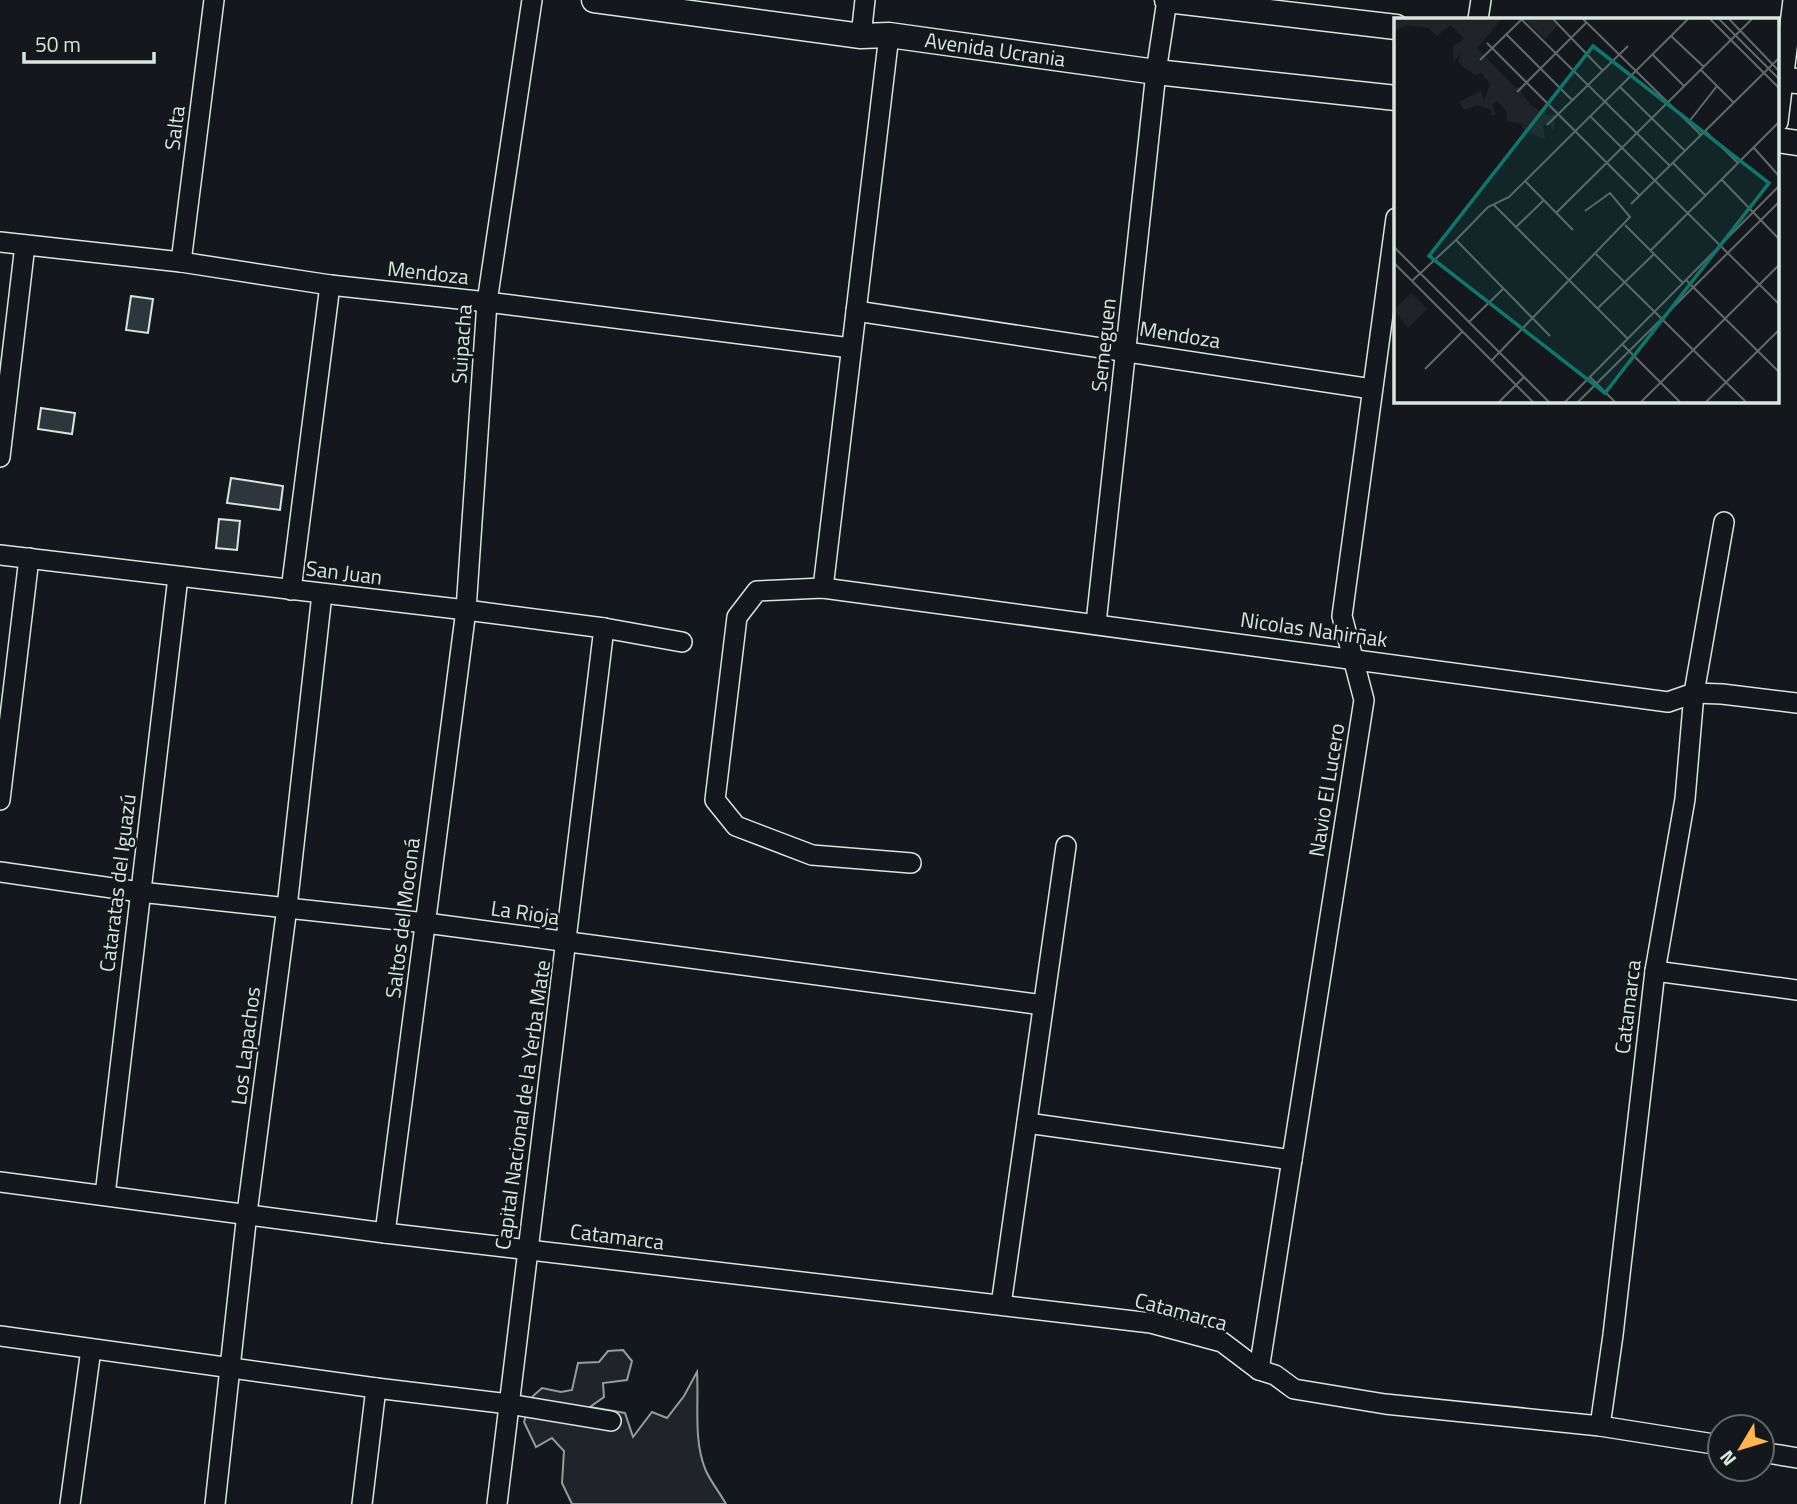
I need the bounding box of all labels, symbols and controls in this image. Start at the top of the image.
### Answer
inset map [1394,18,1780,402]
scale bar [24,21,154,65]
street label: Avenida Ucrania [923,23,1068,75]
text: 50 m [35,28,81,60]
street label: Salta [155,103,193,152]
street label: Mendoza [386,252,471,292]
street label: Semeguen [1082,296,1124,393]
street label: Suipacha [442,303,480,385]
street label: Mendoza [1137,312,1223,356]
street label: San Juan [304,551,384,593]
street label: Nicolas Nahirñak [1238,603,1390,655]
street label: Navio El Lucero [1300,721,1352,859]
street label: Cataratas del Iguazú [90,792,144,974]
street label: Saltos del Moconá [376,835,428,1000]
street label: La Rioja [489,891,562,933]
street label: Catamarca [1605,957,1649,1056]
street label: Capital Nacional de la Yerba Mate [486,958,558,1252]
street label: Los Lapachos [222,985,268,1107]
street label: Catamarca [568,1214,667,1258]
street label: Catamarca [1131,1283,1232,1339]
north arrow [1706,1413,1776,1483]
text: N [1712,1445,1743,1473]

